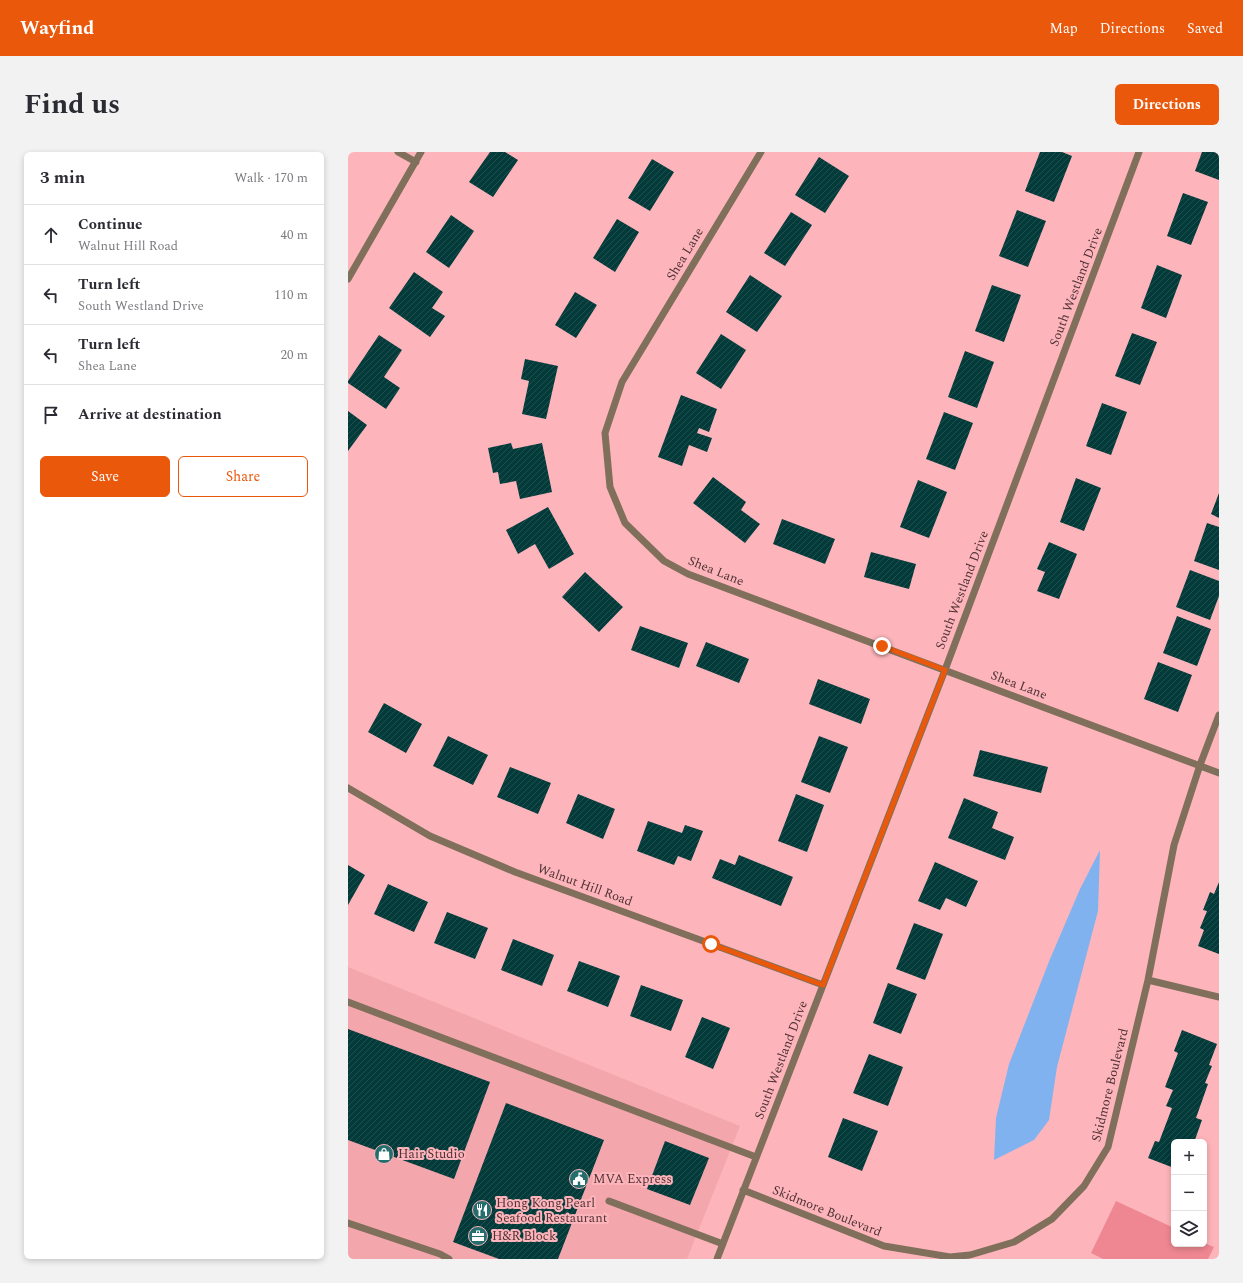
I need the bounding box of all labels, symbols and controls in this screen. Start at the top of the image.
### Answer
text: Wayfind [20,14,94,43]
text: Map [1050,18,1078,39]
text: Directions [1100,18,1165,39]
text: Saved [1187,18,1223,39]
text: Find us [24,83,120,126]
button: Directions [1115,84,1219,125]
text: 3 min [40,165,85,191]
text: Walk · 170 m [234,168,308,188]
text: Continue [78,213,143,236]
icon: ahead [40,224,62,246]
street label: Shea Lane [661,224,709,284]
text: 40 m [281,225,308,245]
street label: South Westland Drive [1044,225,1108,349]
text: Walnut Hill Road [78,236,178,256]
text: Turn left [78,273,140,296]
icon: left [40,284,62,306]
text: 110 m [274,285,308,305]
text: South Westland Drive [78,296,204,316]
text: Turn left [78,333,140,356]
icon: left [40,344,62,366]
text: 20 m [281,345,308,365]
text: Shea Lane [78,356,137,376]
text: Arrive at destination [78,403,222,426]
icon: arrive [40,404,62,426]
button: Save [40,456,170,497]
button: Share [178,456,308,497]
street label: South Westland Drive [930,528,994,652]
street label: Shea Lane [685,551,747,591]
route end [873,637,891,655]
street label: Shea Lane [988,665,1050,705]
street label: Walnut Hill Road [535,858,635,912]
route start [702,935,720,953]
street label: South Westland Drive [749,998,813,1122]
street label: Skidmore Boulevard [1086,1026,1134,1144]
map controls [1171,1139,1207,1247]
button: + [1171,1139,1207,1175]
shop icon: Hair Studio [373,1143,395,1165]
place label: Hair Studio [398,1144,465,1164]
public building icon: MVA Express [568,1168,590,1190]
place label: MVA Express [593,1169,672,1189]
button: − [1171,1175,1207,1211]
street label: Skidmore Boulevard [769,1180,885,1242]
place label: Hong Kong Pearl Seafood Restaurant [496,1193,608,1228]
restaurant icon: Hong Kong Pearl Seafood Restaurant [471,1199,493,1221]
button: layers [1171,1211,1207,1247]
office icon: H&R Block [467,1225,489,1247]
place label: H&R Block [492,1226,556,1246]

